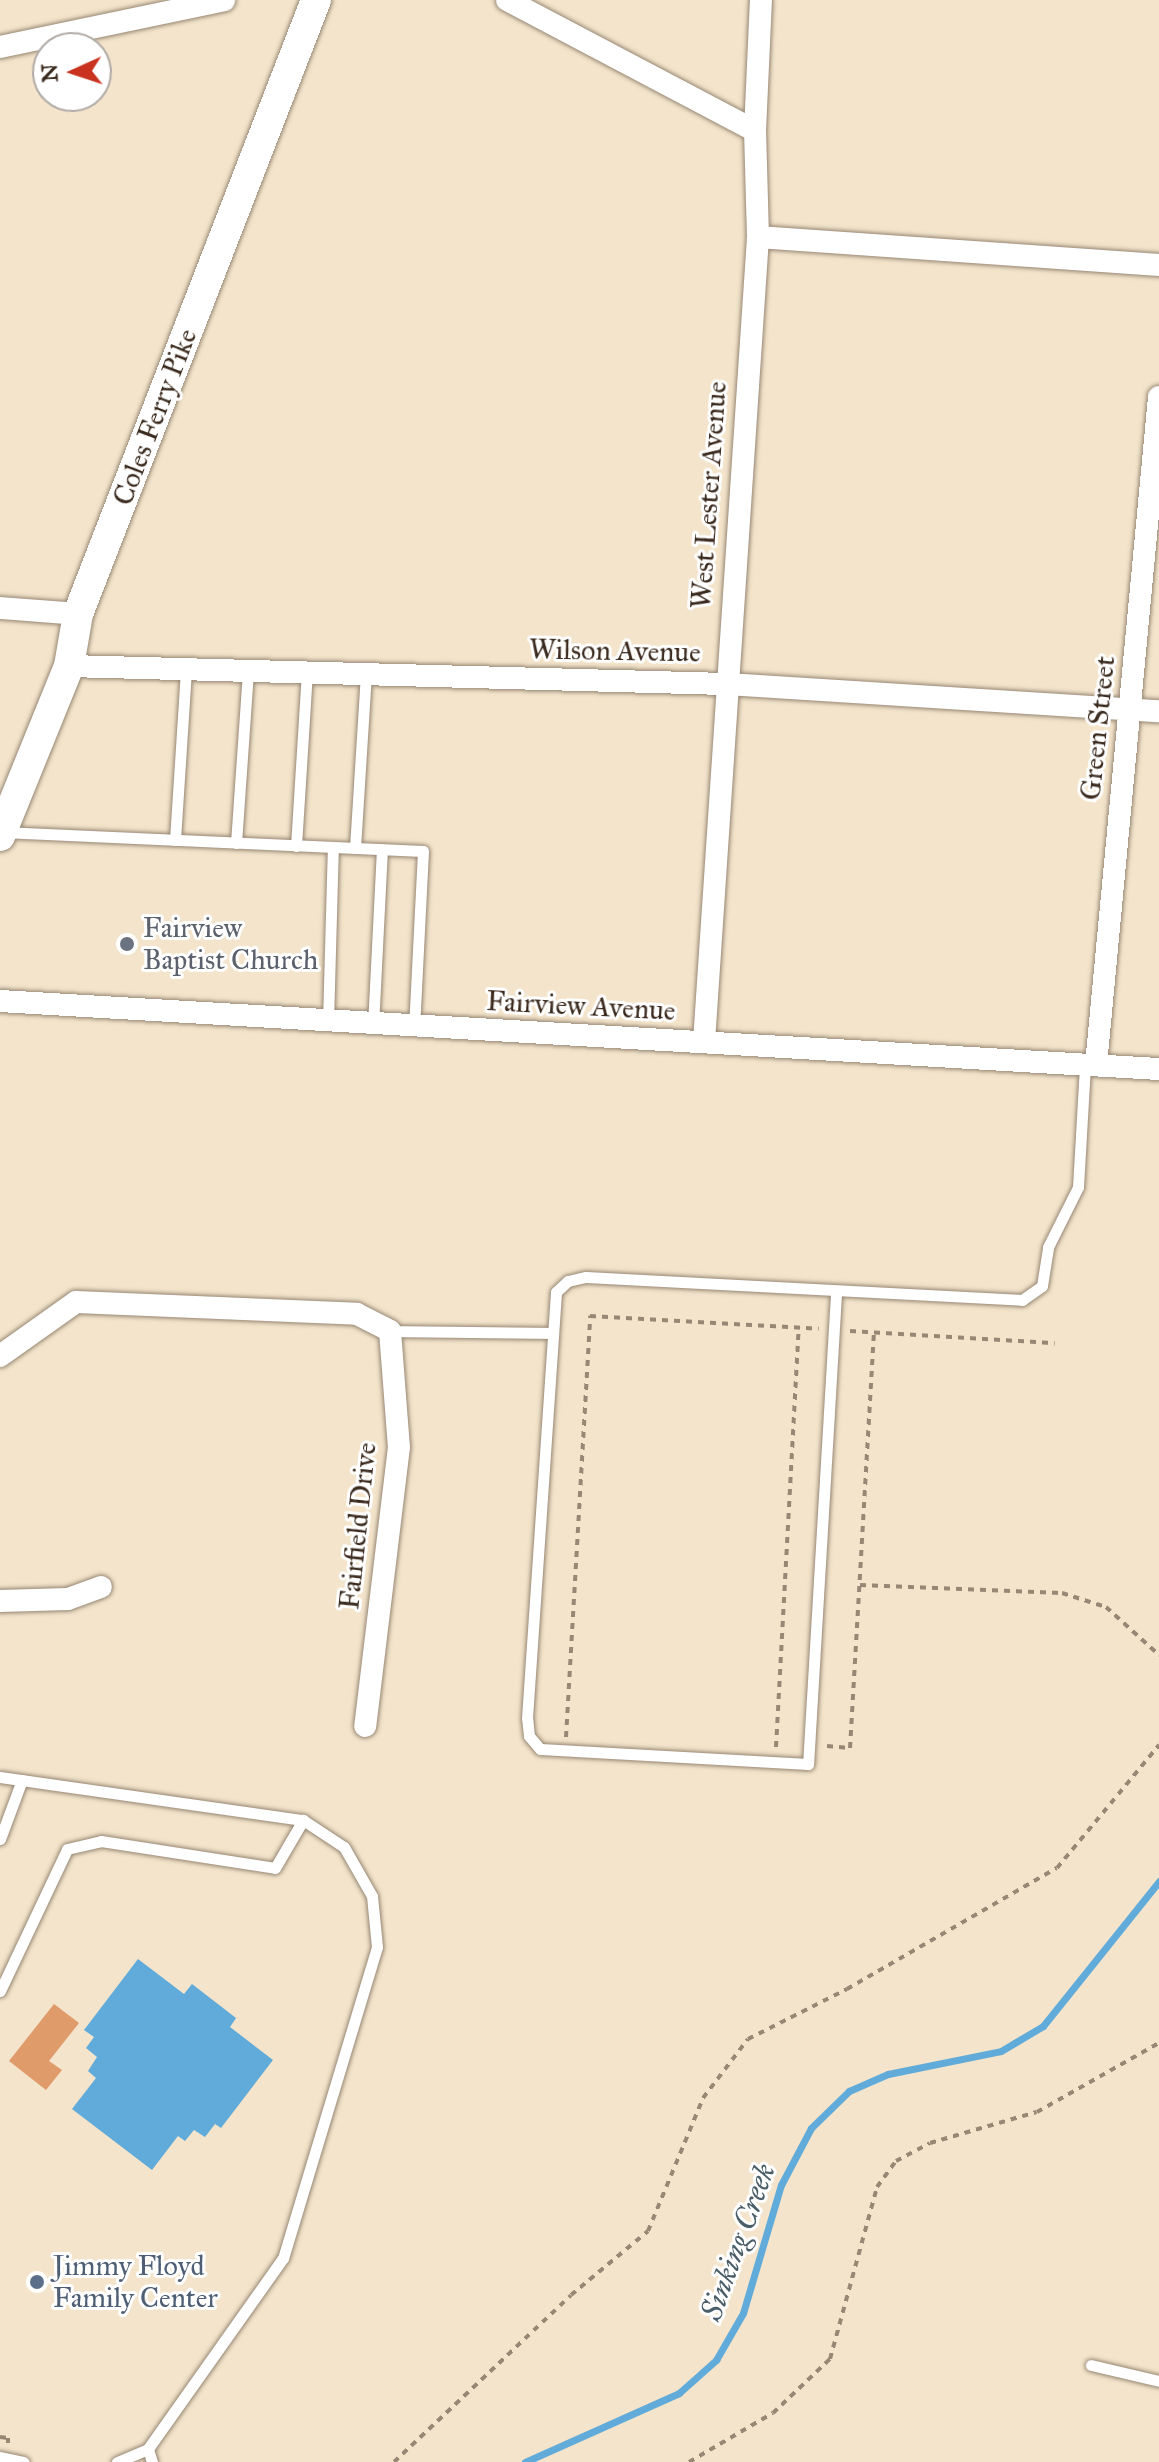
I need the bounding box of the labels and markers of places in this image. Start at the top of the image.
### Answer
place label: Fairview Baptist Church [143,911,318,977]
marker: Fairview Baptist Church [118,935,136,953]
place label: Jimmy Floyd Family Center [53,2249,218,2315]
marker: Jimmy Floyd Family Center [28,2273,46,2291]

